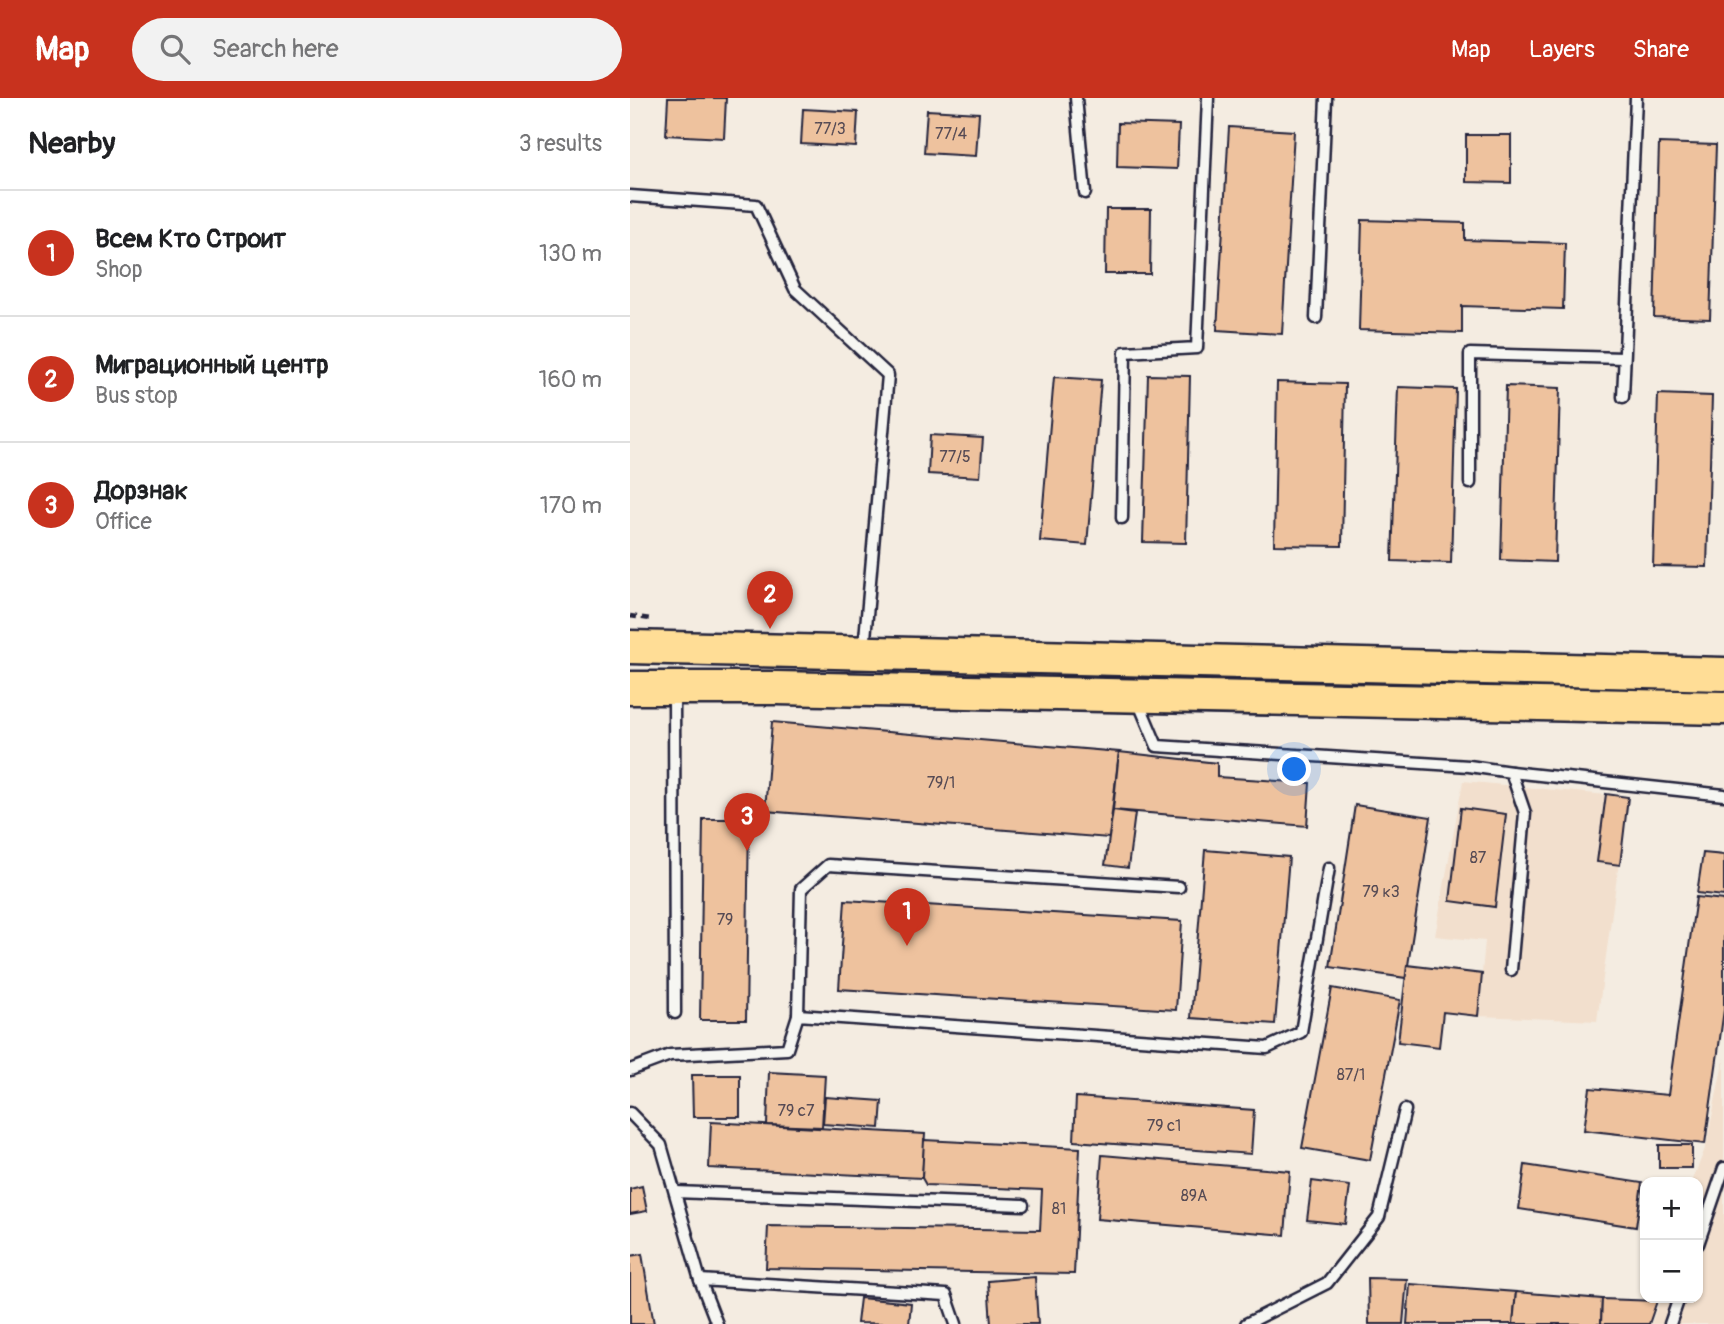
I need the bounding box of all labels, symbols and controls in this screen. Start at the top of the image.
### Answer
search box [132,18,622,81]
text: Map [35,29,90,70]
icon: search [156,30,194,68]
text: Search here [212,33,339,65]
text: Map [1451,35,1491,64]
text: Layers [1529,35,1595,64]
text: Share [1633,35,1689,64]
house number: 77/3 [814,119,846,139]
house number: 77/4 [935,124,967,144]
text: Nearby [28,125,115,162]
text: 3 results [519,129,602,158]
text: Всем Кто Строит [95,223,286,255]
text: 1 [47,239,56,268]
text: 130 m [539,239,602,268]
text: Shop [95,255,143,284]
text: Миграционный центр [95,349,329,381]
text: 2 [45,365,57,394]
text: 160 m [538,365,602,394]
text: Bus stop [95,381,178,410]
house number: 77/5 [939,447,971,467]
text: Дорзнак [95,475,188,507]
text: 3 [45,491,57,520]
text: 170 m [540,491,602,520]
text: Office [95,507,152,536]
pin: 2 [747,571,793,629]
your location [1277,752,1311,786]
house number: 79/1 [927,773,955,793]
pin: 3 [724,793,770,851]
house number: 87 [1470,848,1487,868]
house number: 79 к3 [1362,882,1400,902]
pin: 1 [884,888,930,946]
house number: 79 [717,910,733,930]
house number: 87/1 [1337,1065,1365,1085]
house number: 79 с7 [778,1101,815,1121]
house number: 79 с1 [1147,1116,1181,1136]
map controls [1640,1177,1703,1303]
button: + [1640,1177,1703,1240]
house number: 89А [1181,1186,1207,1206]
house number: 81 [1052,1199,1066,1219]
button: − [1640,1240,1703,1303]

